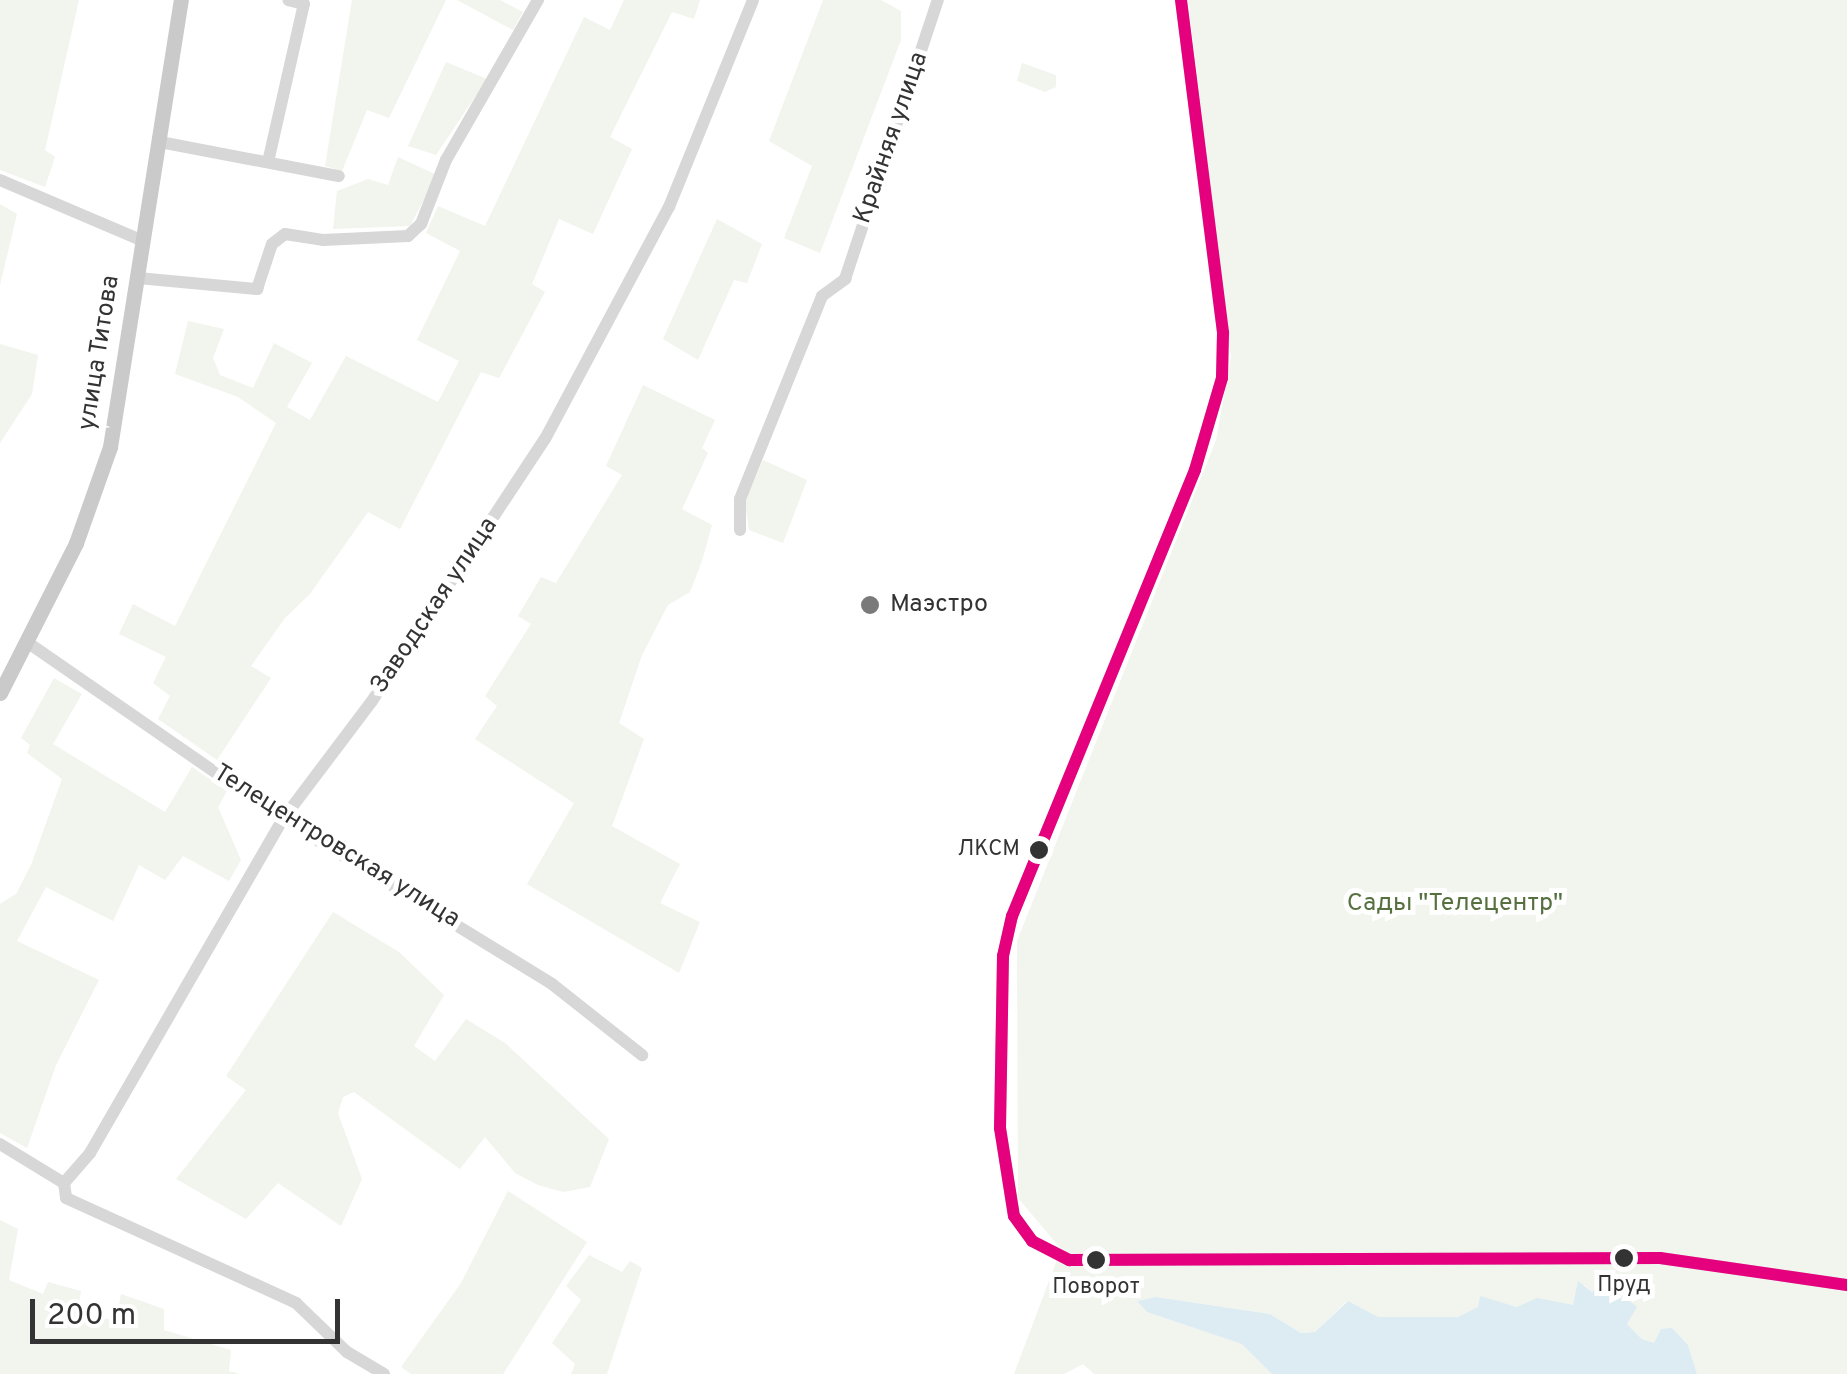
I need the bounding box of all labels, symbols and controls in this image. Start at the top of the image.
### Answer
street label: Крайняя улица [849,48,935,228]
street label: улица Титова [73,273,127,433]
street label: Заводская улица [365,512,505,700]
place label: Маэстро [890,590,988,620]
marker: Маэстро [859,594,881,616]
street label: Телецентровская улица [207,759,465,935]
place label: ЛКСМ [957,837,1020,863]
marker: ЛКСМ [1029,840,1049,860]
park label: Сады "Телецентр" [1347,889,1563,919]
marker: Пруд [1614,1248,1634,1268]
marker: Поворот [1086,1250,1106,1270]
place label: Пруд [1597,1273,1651,1299]
place label: Поворот [1052,1275,1140,1301]
scale bar [35,1279,345,1341]
text: 200 m [47,1298,136,1335]

